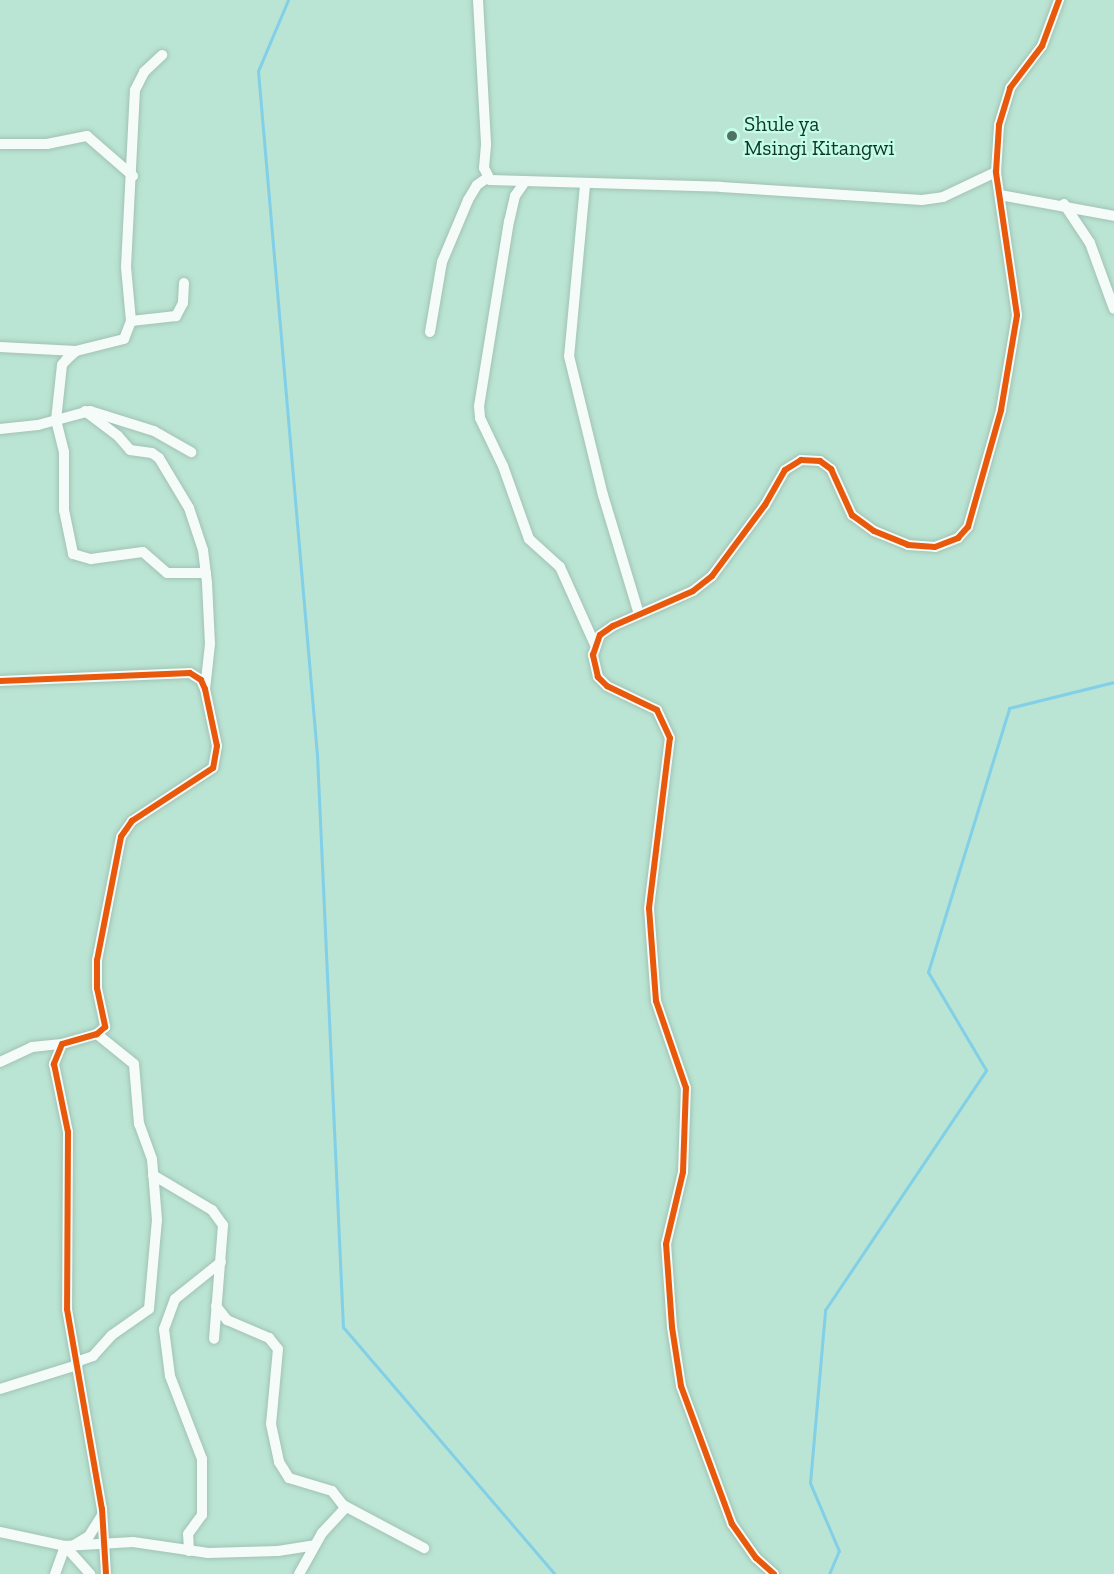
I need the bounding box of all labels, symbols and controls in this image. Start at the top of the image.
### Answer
place label: Shule ya Msingi Kitangwi [744,111,894,161]
marker: Shule ya Msingi Kitangwi [725,129,739,143]

